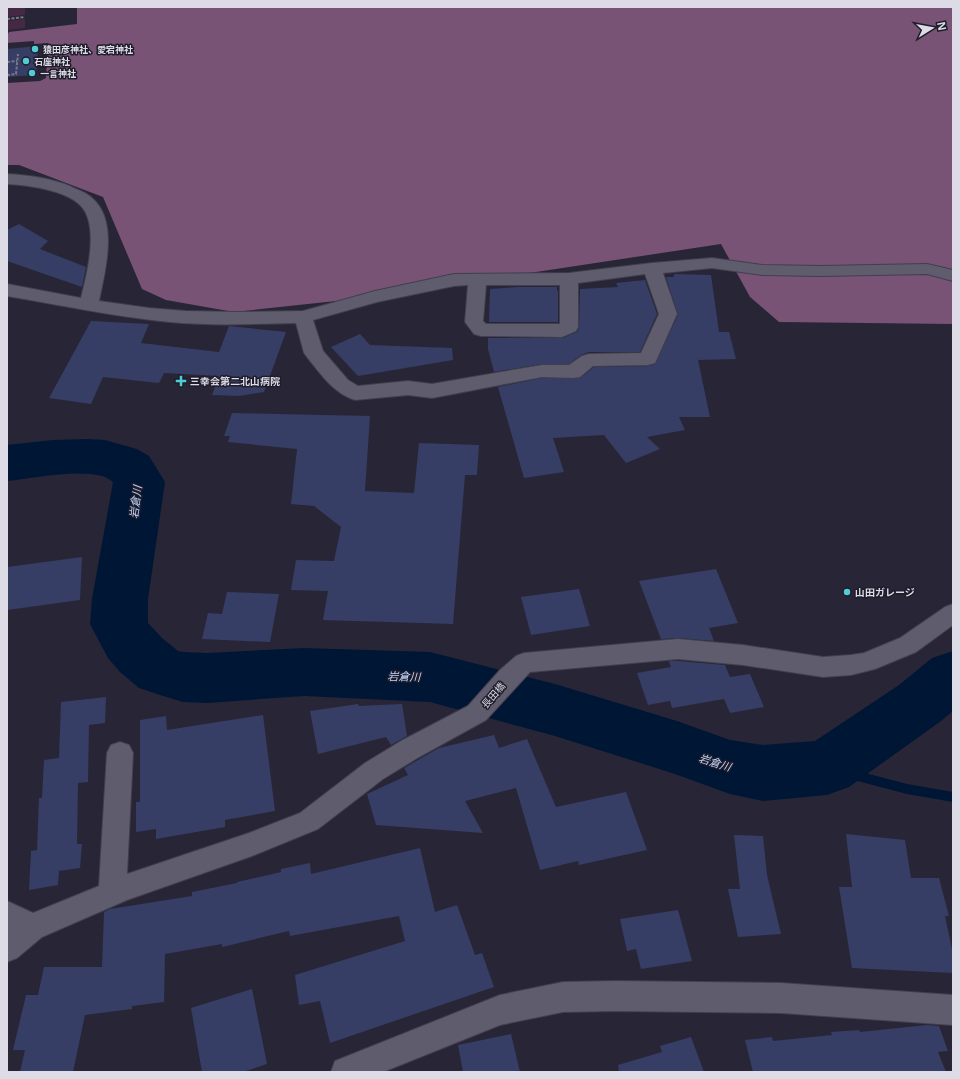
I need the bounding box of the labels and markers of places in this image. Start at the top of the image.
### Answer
place label: 猿田彦神社、愛宕神社 [43,43,133,56]
marker: 猿田彦神社、愛宕神社 [30,44,40,54]
place label: 石座神社 [34,55,70,68]
marker: 石座神社 [21,56,31,66]
place label: 一言神社 [40,67,76,80]
marker: 一言神社 [27,68,37,78]
place label: 三幸会第二北山病院 [190,374,280,388]
marker: 三幸会第二北山病院 [175,375,187,387]
place label: 山田ガレージ [855,585,915,599]
marker: 山田ガレージ [842,587,852,597]

